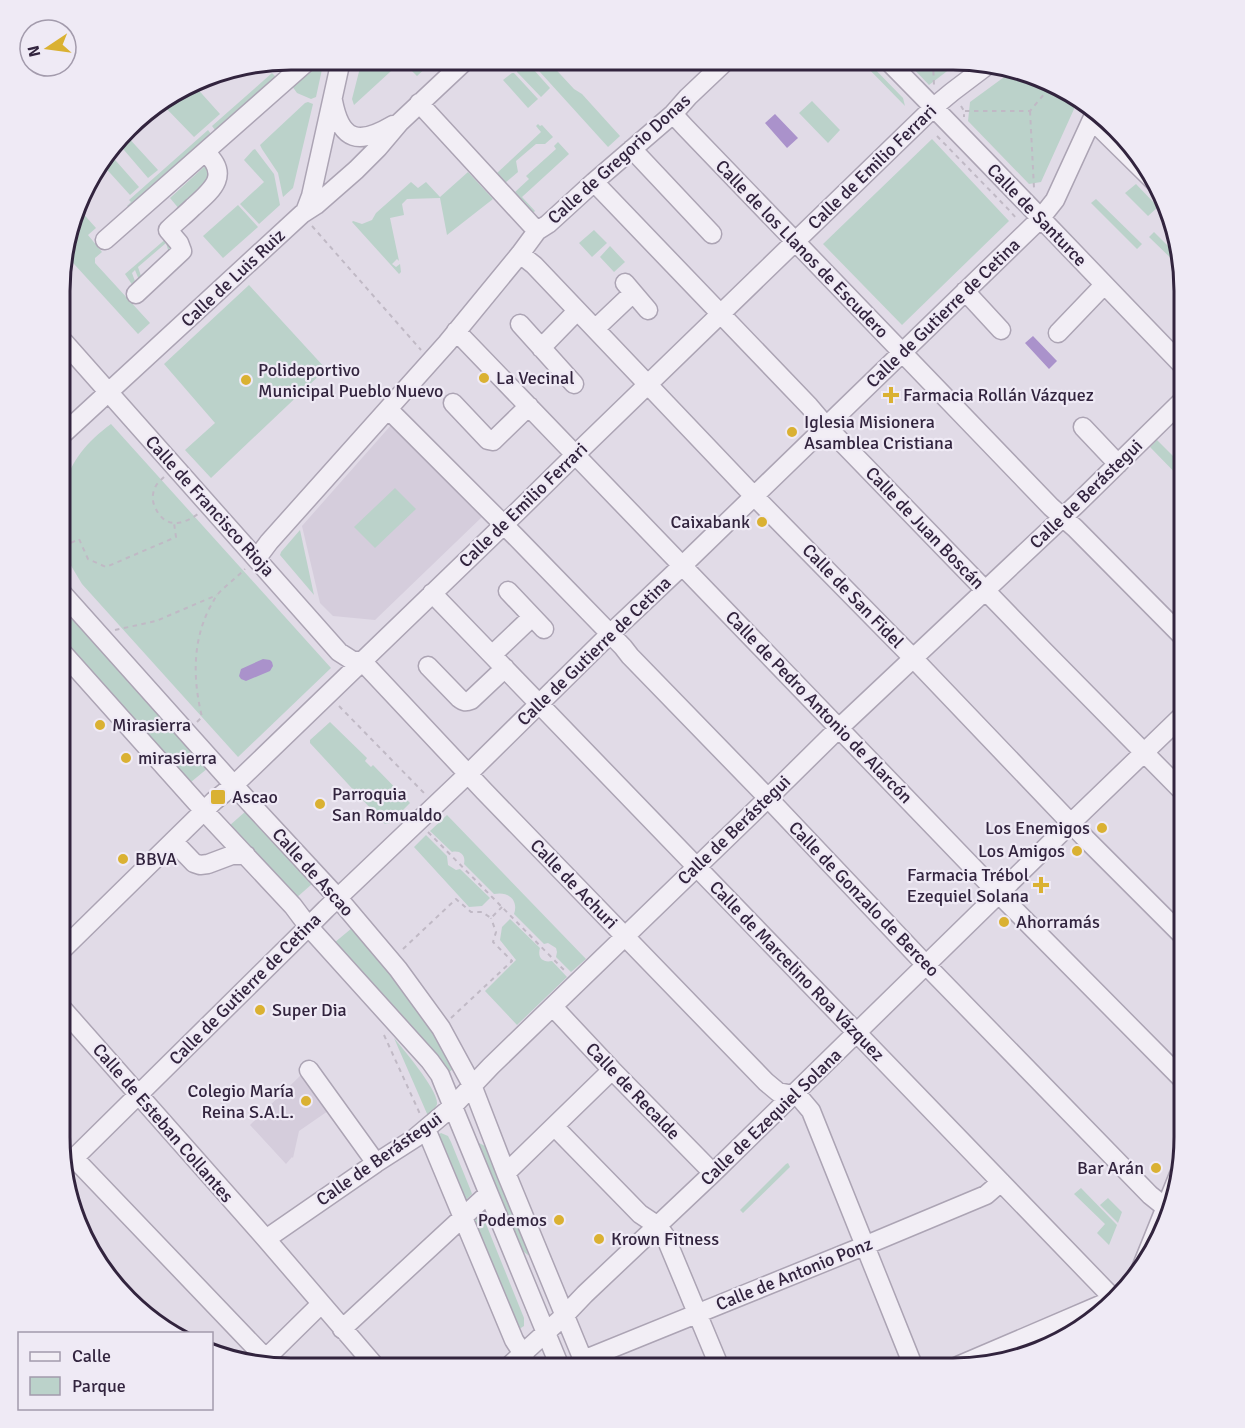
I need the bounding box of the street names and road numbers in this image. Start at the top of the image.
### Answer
street label: Calle de Gregorio Donas [543,89,695,229]
street label: Calle de Emilio Ferrari [803,100,941,234]
street label: Calle de los Llanos de Escudero [711,155,893,343]
street label: Calle de Santurce [982,159,1092,271]
street label: Calle de Luis Ruiz [176,224,290,332]
street label: Calle de Gutierre de Cetina [861,234,1025,392]
street label: Calle de Francisco Rioja [141,431,279,581]
street label: Calle de Berástegui [1025,435,1147,553]
street label: Calle de Emilio Ferrari [454,438,592,572]
street label: Calle de Juan Boscán [861,462,989,594]
street label: Calle de San Fidel [798,539,908,653]
street label: Calle de Gutierre de Cetina [512,572,676,730]
street label: Calle de Pedro Antonio de Alarcón [721,606,917,808]
street label: Calle de Berástegui [673,771,795,889]
street label: Calle de Gonzalo de Berceo [784,817,944,981]
street label: Calle de Ascao [268,823,358,921]
street label: Calle de Achuri [526,835,622,933]
street label: Calle de Marcelino Roa Vázquez [705,876,889,1066]
street label: Calle de Gutierre de Cetina [165,909,325,1069]
street label: Calle de Recalde [581,1038,685,1144]
street label: Calle de Esteban Collantes [88,1039,238,1207]
street label: Calle de Ezequiel Solana [696,1044,846,1190]
street label: Calle de Berástegui [312,1107,446,1211]
street label: Calle de Antonio Ponz [713,1233,875,1315]

